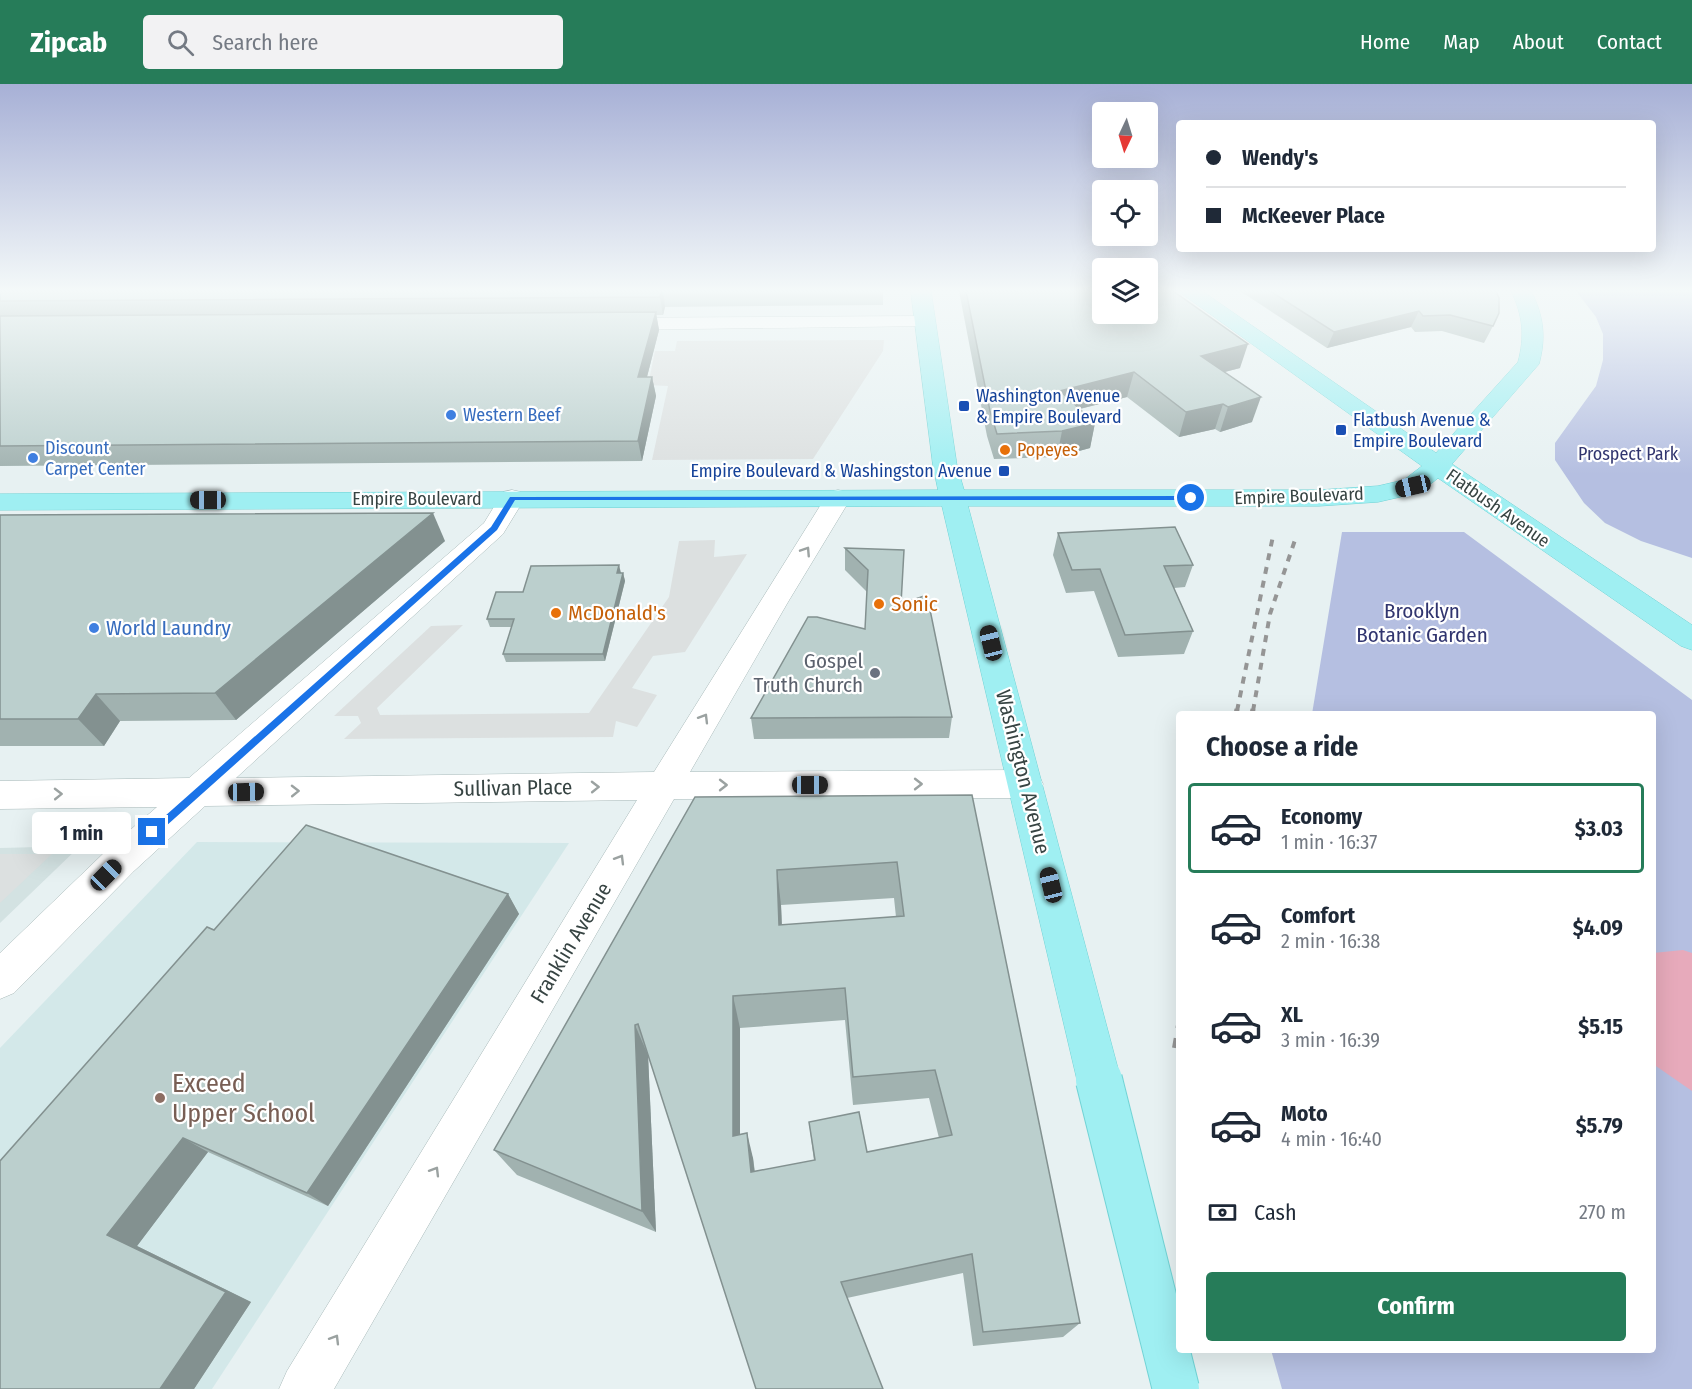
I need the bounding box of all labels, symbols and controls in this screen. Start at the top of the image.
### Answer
search box [143,15,563,69]
text: Zipcab [30,26,107,59]
icon: search [164,26,197,59]
text: Search here [212,29,318,56]
text: Home [1360,29,1410,55]
text: Map [1443,29,1480,55]
text: About [1513,29,1564,55]
text: Contact [1597,29,1662,55]
north arrow [1092,102,1158,168]
map controls [1092,102,1158,324]
text: Wendy's [1242,144,1318,171]
button: locate [1092,180,1158,246]
text: McKeever Place [1242,202,1385,229]
button: layers [1092,258,1158,324]
place label: Washington Avenue & Empire Boulevard [976,385,1122,428]
marker: Washington Avenue & Empire Boulevard [957,399,971,413]
place label: Western Beef [463,404,562,426]
marker: Western Beef [444,408,458,422]
place label: Flatbush Avenue & Empire Boulevard [1353,409,1491,452]
marker: Flatbush Avenue & Empire Boulevard [1334,423,1348,437]
place label: Discount Carpet Center [45,437,146,480]
place label: Popeyes [1017,439,1079,461]
marker: Popeyes [998,443,1012,457]
park label: Prospect Park [1578,443,1679,465]
marker: Discount Carpet Center [26,451,40,465]
place label: Empire Boulevard & Washingston Avenue [691,460,992,482]
marker: Empire Boulevard & Washingston Avenue [997,464,1011,478]
street label: Flatbush Avenue [1442,464,1554,552]
car [1393,473,1433,499]
street label: Empire Boulevard [1234,483,1364,509]
route start [1177,484,1204,511]
street label: Empire Boulevard [352,488,482,510]
car [190,491,226,509]
one-way arrow [798,547,810,557]
place label: Sonic [891,591,938,617]
marker: Sonic [872,597,886,611]
park label: Brooklyn Botanic Garden [1356,598,1488,648]
place label: McDonald's [568,600,666,626]
marker: McDonald's [549,606,563,620]
place label: World Laundry [106,615,232,641]
marker: World Laundry [87,621,101,635]
car [978,623,1004,663]
place label: Gospel Truth Church [753,648,863,698]
marker: Gospel Truth Church [868,666,882,680]
street label: Washington Avenue [990,687,1056,857]
one-way arrow [697,713,709,724]
text: Choose a ride [1206,731,1358,763]
street label: Sullivan Place [453,774,573,802]
car [792,776,828,794]
one-way arrow [913,778,922,790]
one-way arrow [718,779,727,791]
one-way arrow [591,781,600,793]
car [228,783,264,801]
one-way arrow [291,785,300,797]
one-way arrow [54,788,63,801]
icon: car [1209,801,1263,855]
text: Economy [1281,803,1362,830]
callout: 1 min [32,811,131,853]
text: $3.03 [1575,815,1623,842]
route end [138,818,165,845]
text: 1 min [60,821,103,845]
text: 1 min · 16:37 [1281,830,1377,854]
one-way arrow [613,855,625,865]
car [87,856,125,894]
car [1038,865,1064,905]
street label: Franklin Avenue [525,878,617,1008]
icon: car [1209,900,1263,954]
text: Comfort [1281,902,1355,929]
text: $4.09 [1573,914,1623,941]
text: 2 min · 16:38 [1281,929,1380,953]
icon: car [1209,999,1263,1053]
text: XL [1281,1001,1303,1028]
text: $5.15 [1578,1013,1623,1040]
text: 3 min · 16:39 [1281,1028,1380,1052]
place label: Exceed Upper School [172,1068,315,1129]
marker: Exceed Upper School [153,1091,167,1105]
icon: car [1209,1098,1263,1152]
text: Moto [1281,1100,1328,1127]
text: $5.79 [1576,1112,1623,1139]
text: 4 min · 16:40 [1281,1127,1382,1151]
one-way arrow [427,1167,439,1177]
icon: cash [1206,1196,1239,1229]
text: Cash [1254,1199,1297,1226]
text: 270 m [1579,1200,1626,1224]
button: Confirm [1206,1272,1626,1341]
one-way arrow [328,1335,340,1345]

